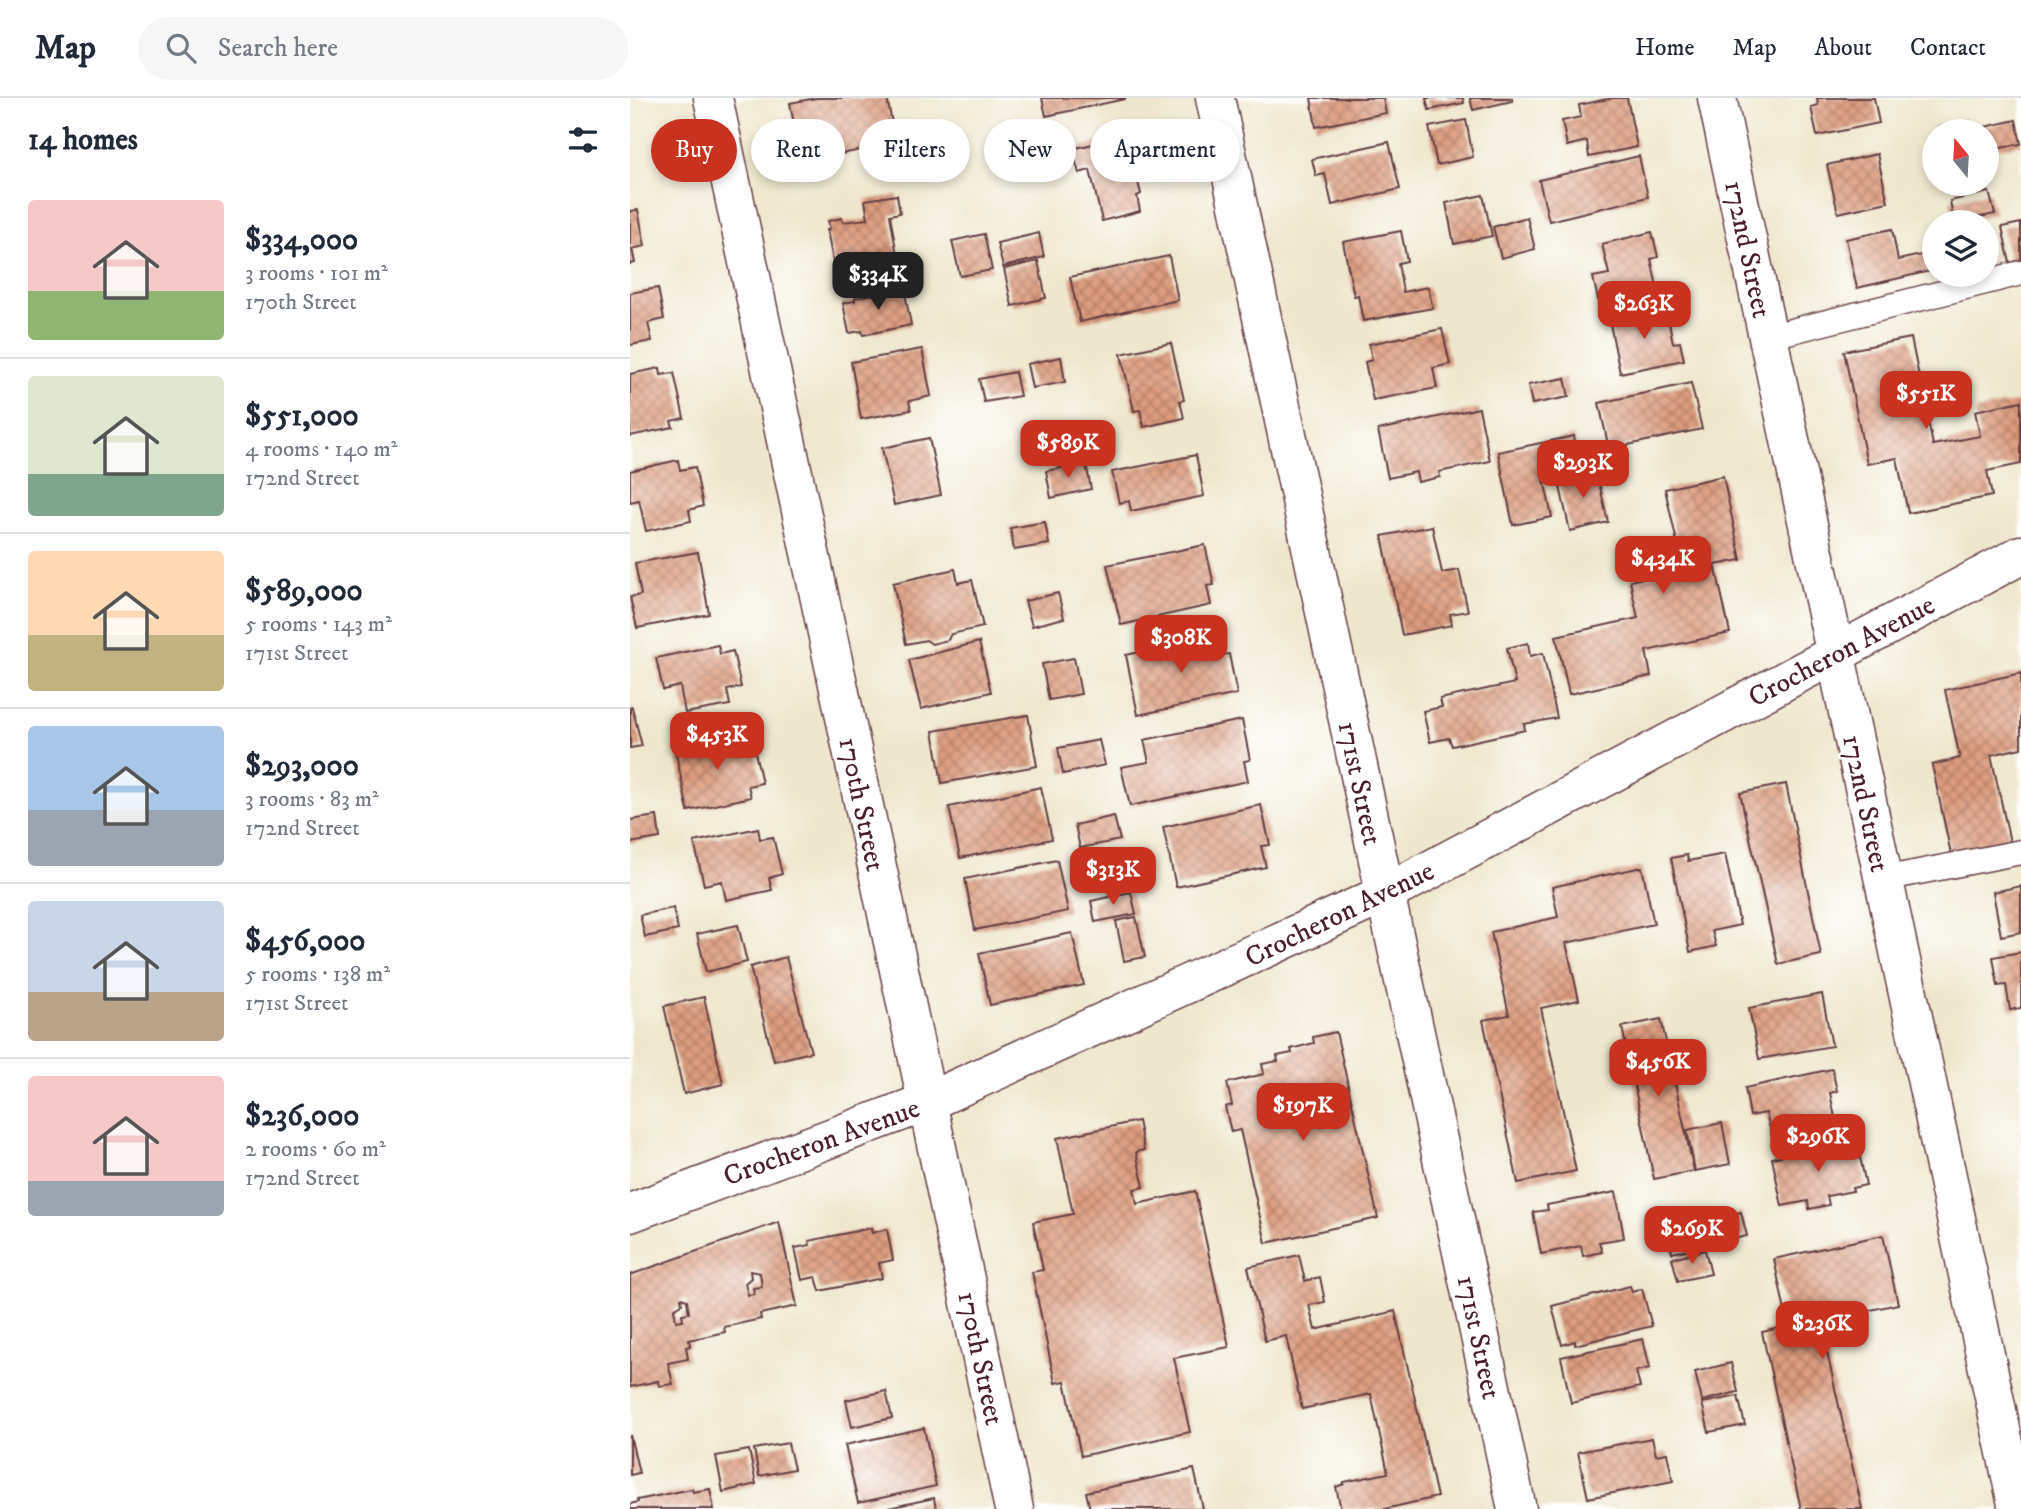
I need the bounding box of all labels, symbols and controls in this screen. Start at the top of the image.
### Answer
search box [138,17,628,80]
text: Map [35,28,96,69]
icon: search [162,29,200,67]
text: Search here [218,32,338,65]
text: Home [1635,33,1694,63]
text: Map [1732,33,1777,63]
text: About [1815,33,1872,63]
text: Contact [1910,33,1986,63]
chip: Buy [651,119,737,182]
chip: Rent [751,119,845,182]
chip: Filters [859,119,970,182]
chip: New [984,119,1076,182]
chip: Apartment [1090,119,1240,182]
north arrow [1922,119,1998,196]
map controls [1922,119,1999,287]
icon: filters [564,121,602,159]
text: 14 homes [28,122,138,159]
street label: 172nd Street [1716,177,1779,321]
button: layers [1922,210,1999,287]
text: $334,000 [245,222,358,259]
icon: home [84,228,168,312]
pin: $334K [829,252,927,312]
text: 3 rooms · 101 m² [245,259,388,288]
text: $334K [848,260,908,289]
pin: $263K [1595,282,1693,341]
text: 170th Street [245,288,357,317]
text: $263K [1614,289,1674,318]
pin: $551K [1877,372,1975,431]
text: $551K [1896,379,1956,408]
text: $551,000 [245,398,359,435]
icon: home [84,404,168,488]
pin: $589K [1019,420,1117,480]
text: $589K [1036,428,1100,457]
text: 4 rooms · 140 m² [245,435,398,464]
pin: $293K [1534,440,1632,500]
text: $293K [1553,448,1613,477]
text: 172nd Street [245,464,360,493]
pin: $434K [1614,536,1712,596]
text: $434K [1631,544,1695,573]
text: $589,000 [245,573,363,610]
icon: home [84,579,168,663]
street label: Crocheron Avenue [1742,587,1941,715]
text: 5 rooms · 143 m² [245,610,392,639]
pin: $308K [1132,616,1230,675]
text: $308K [1150,623,1212,652]
text: 171st Street [245,639,348,668]
pin: $453K [668,712,766,772]
street label: 171st Street [1329,718,1390,849]
text: $453K [686,720,748,749]
street label: 172nd Street [1834,731,1897,875]
street label: 170th Street [830,734,893,874]
text: $293,000 [245,748,359,785]
icon: home [84,754,168,838]
text: 3 rooms · 83 m² [245,785,379,814]
text: 172nd Street [245,814,360,843]
pin: $313K [1064,848,1162,907]
street label: Crocheron Avenue [1239,853,1440,975]
text: $313K [1086,855,1140,884]
text: $456,000 [245,923,365,960]
icon: home [84,929,168,1013]
text: 5 rooms · 138 m² [245,960,390,989]
text: 171st Street [245,989,348,1018]
pin: $456K [1609,1040,1707,1099]
text: $456K [1625,1047,1691,1076]
pin: $197K [1254,1084,1352,1143]
street label: Crocheron Avenue [719,1091,924,1194]
text: $197K [1273,1091,1333,1120]
text: $236,000 [245,1098,359,1135]
icon: home [84,1104,168,1188]
pin: $296K [1769,1114,1867,1174]
text: $296K [1786,1122,1850,1151]
text: 2 rooms · 60 m² [245,1135,386,1164]
text: 172nd Street [245,1164,360,1193]
pin: $269K [1643,1206,1741,1266]
text: $269K [1660,1214,1724,1243]
street label: 171st Street [1448,1272,1509,1403]
street label: 170th Street [949,1288,1012,1428]
pin: $236K [1773,1302,1871,1361]
text: $236K [1792,1309,1852,1338]

